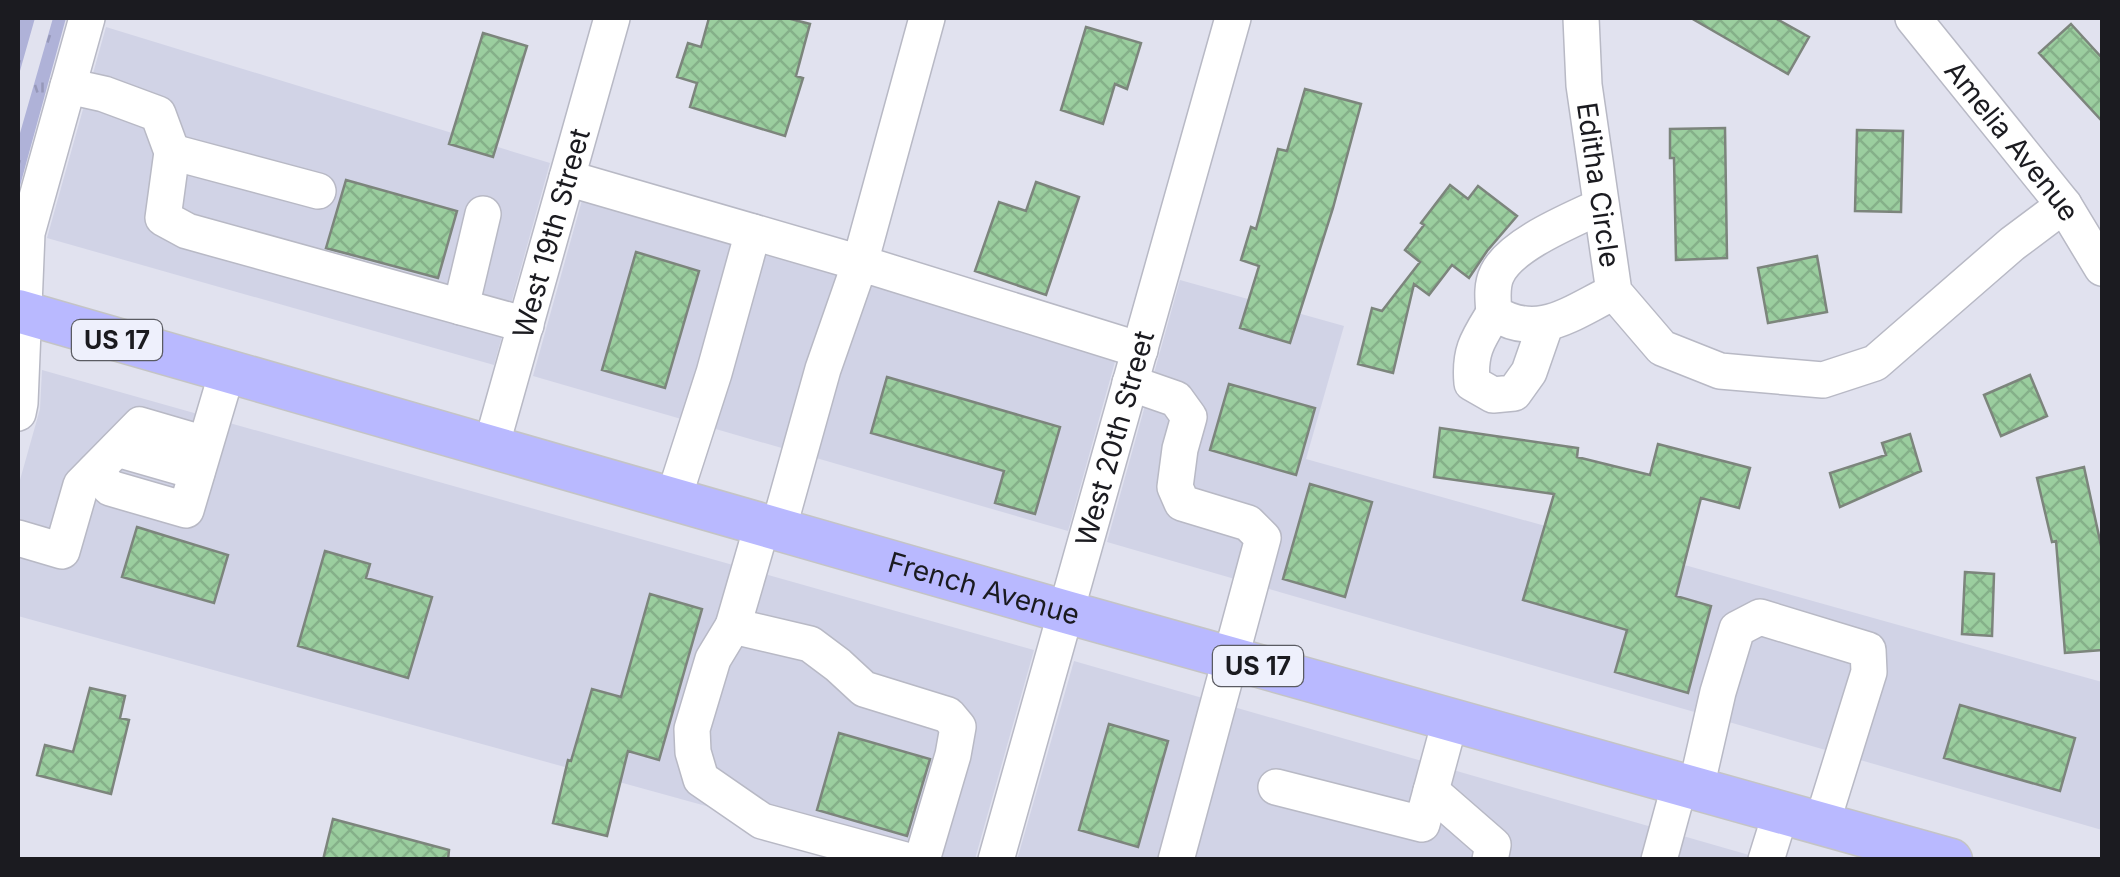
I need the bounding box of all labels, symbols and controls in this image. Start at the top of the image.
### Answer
street label: Amelia Avenue [1938,54,2087,227]
street label: Editha Circle [1570,100,1627,270]
street label: West 19th Street [506,125,597,342]
road number: US 17 [72,320,162,360]
street label: West 20th Street [1068,327,1161,550]
street label: French Avenue [884,545,1083,632]
road number: US 17 [1213,646,1303,686]

